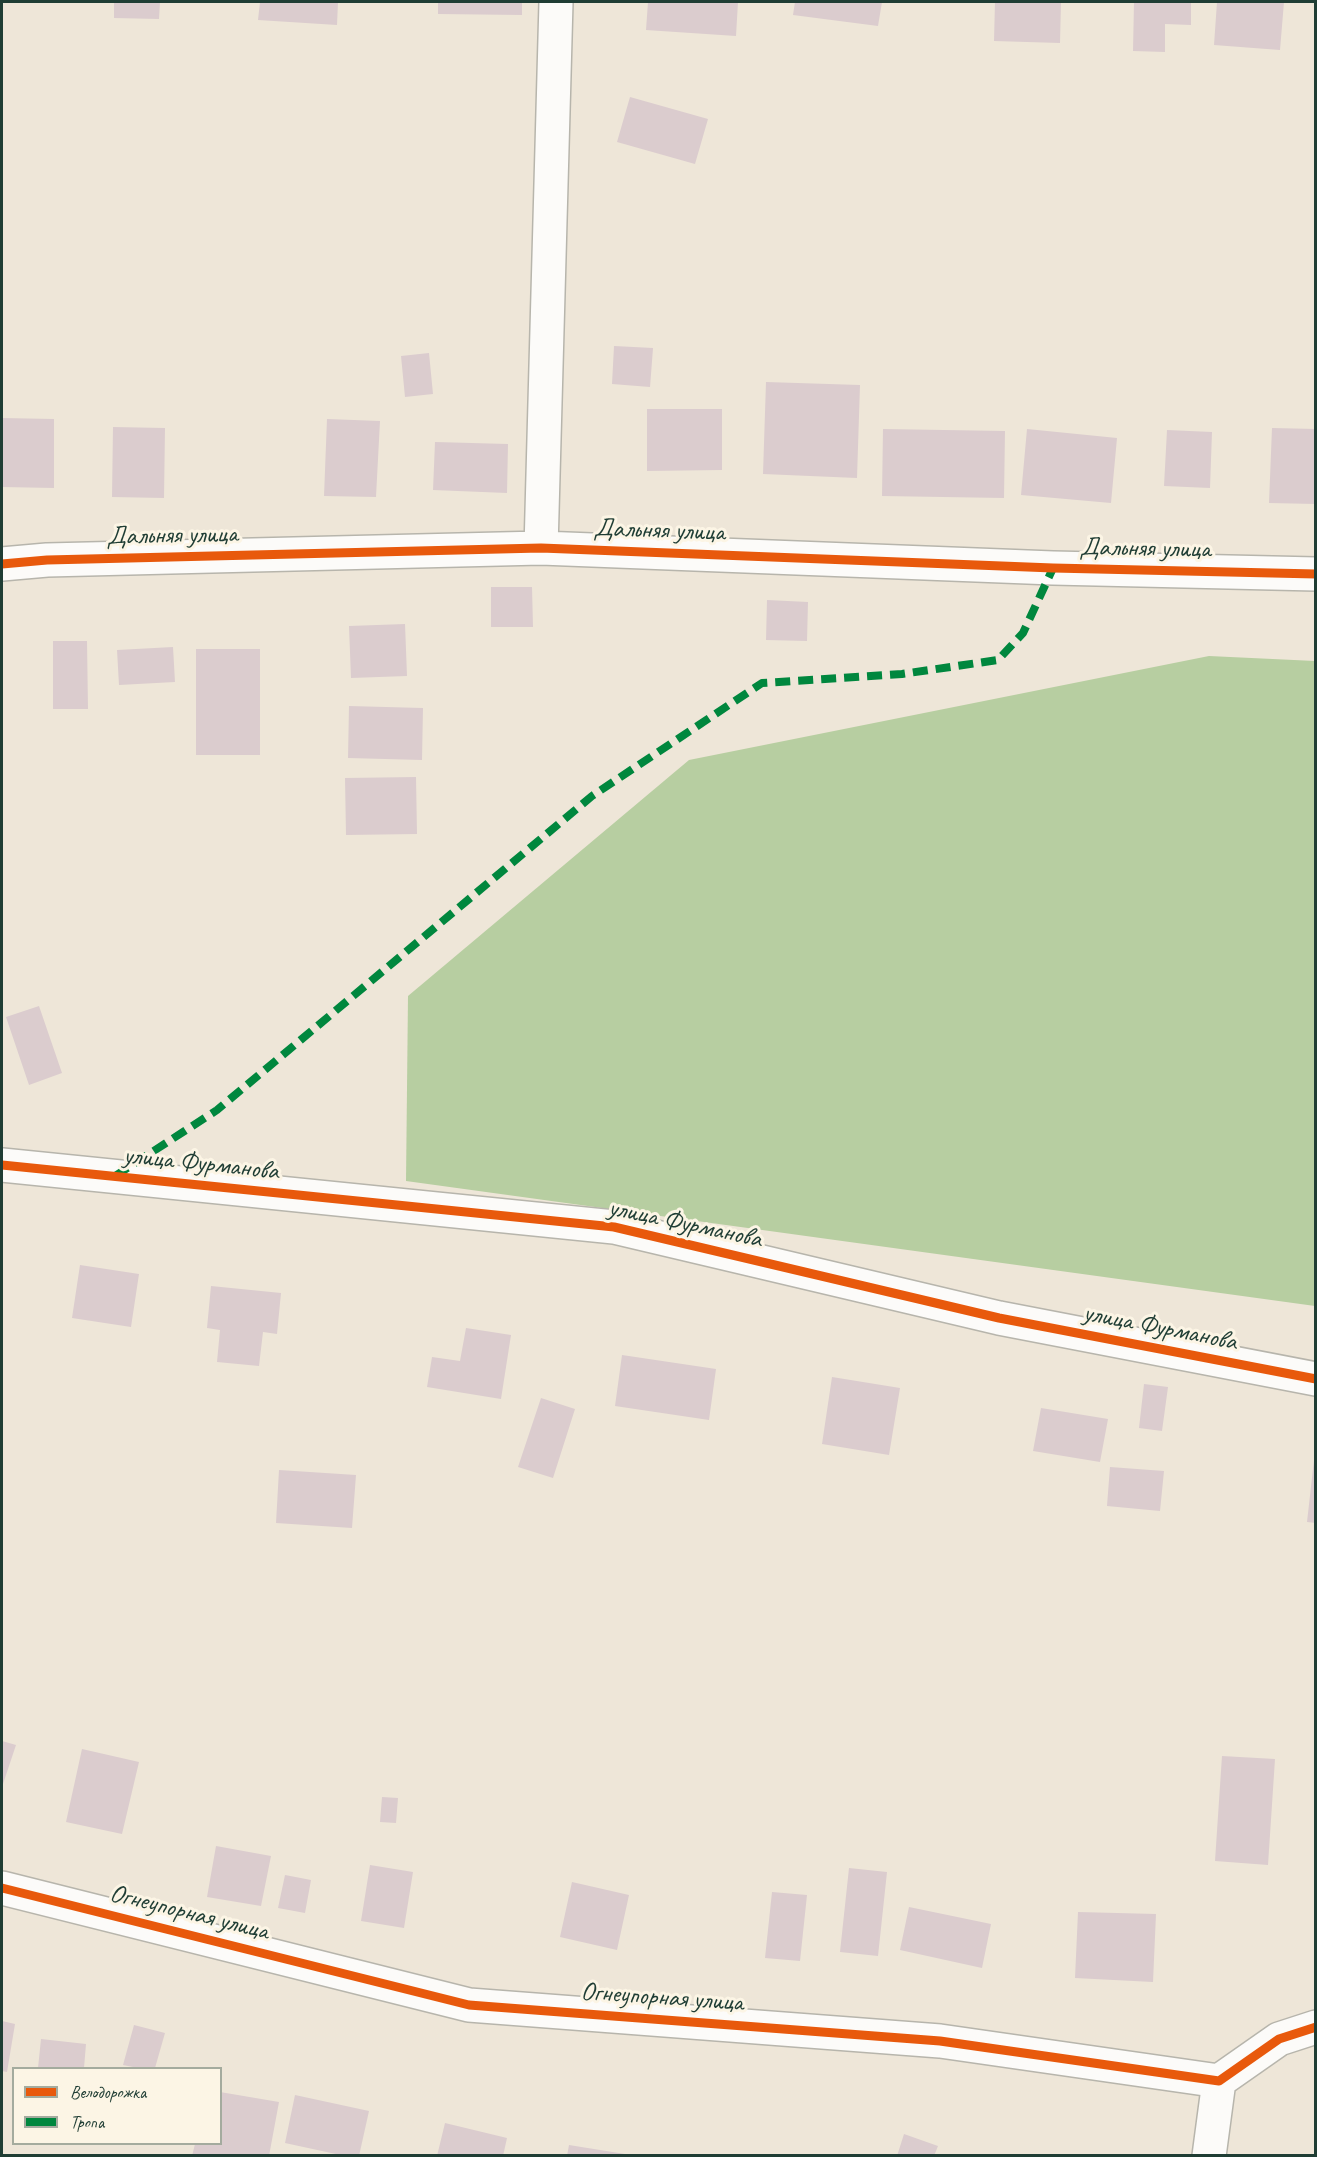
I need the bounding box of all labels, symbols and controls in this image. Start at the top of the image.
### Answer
street label: Дальняя улица [593,513,725,549]
street label: Дальняя улица [106,519,238,553]
street label: Дальняя улица [1079,532,1211,566]
street label: улица Фурманова [122,1140,280,1188]
street label: улица Фурманова [606,1193,764,1255]
street label: улица Фурманова [1081,1298,1239,1358]
street label: Огнеупорная улица [106,1878,272,1948]
street label: Огнеупорная улица [580,1977,744,2019]
legend [12,2067,222,2145]
text: Велодорожка [70,2081,146,2103]
text: Тропа [70,2111,104,2133]

